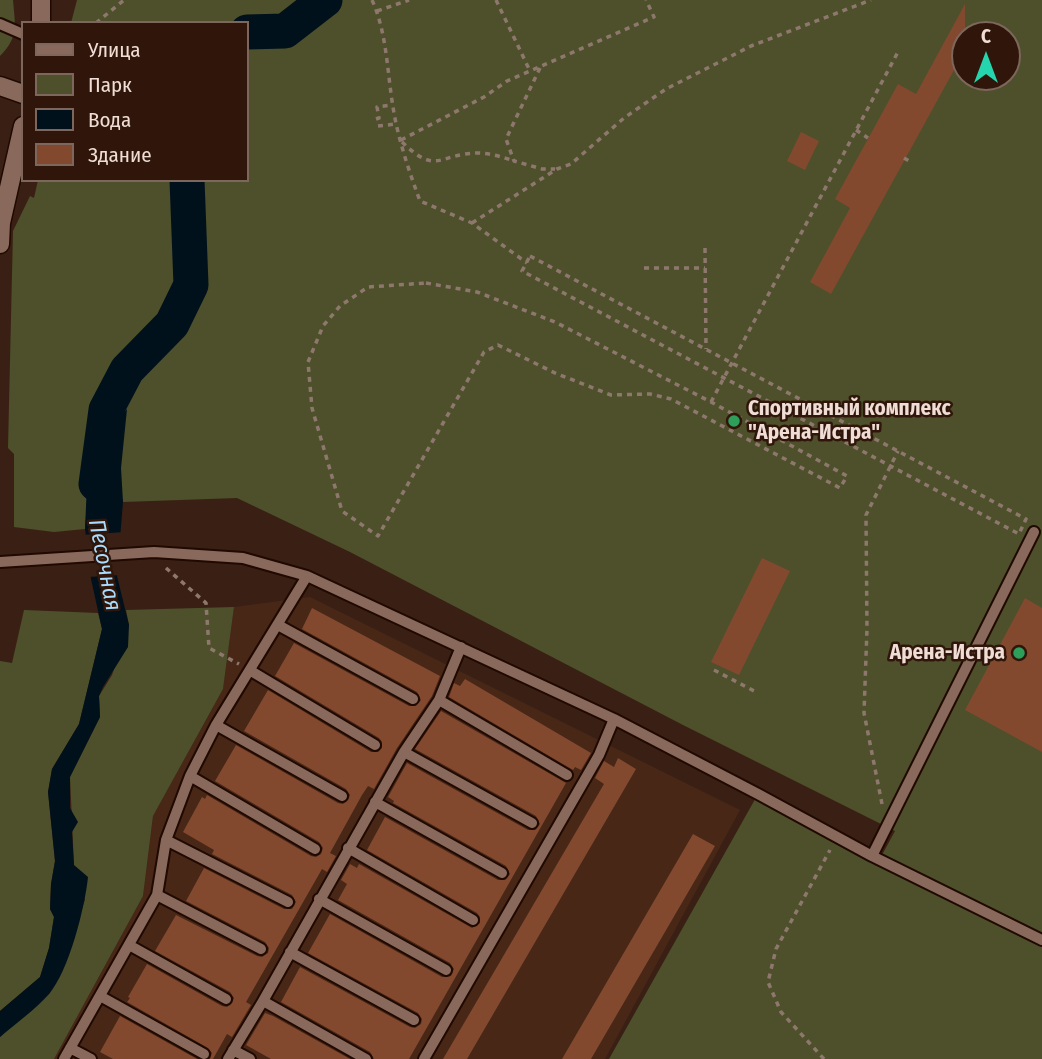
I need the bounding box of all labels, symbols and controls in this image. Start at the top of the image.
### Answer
legend [21,21,248,182]
north arrow [951,21,1021,91]
text: С [981,25,991,48]
text: Улица [88,37,141,63]
text: Парк [88,72,132,98]
text: Вода [88,107,131,133]
text: Здание [88,142,152,168]
place label: Спортивный комплекс "Арена-Истра" [748,396,951,446]
marker: Спортивный комплекс "Арена-Истра" [726,413,742,429]
water label: Песочная [82,517,126,613]
place label: Арена-Истра [890,640,1005,666]
marker: Арена-Истра [1011,645,1027,661]

